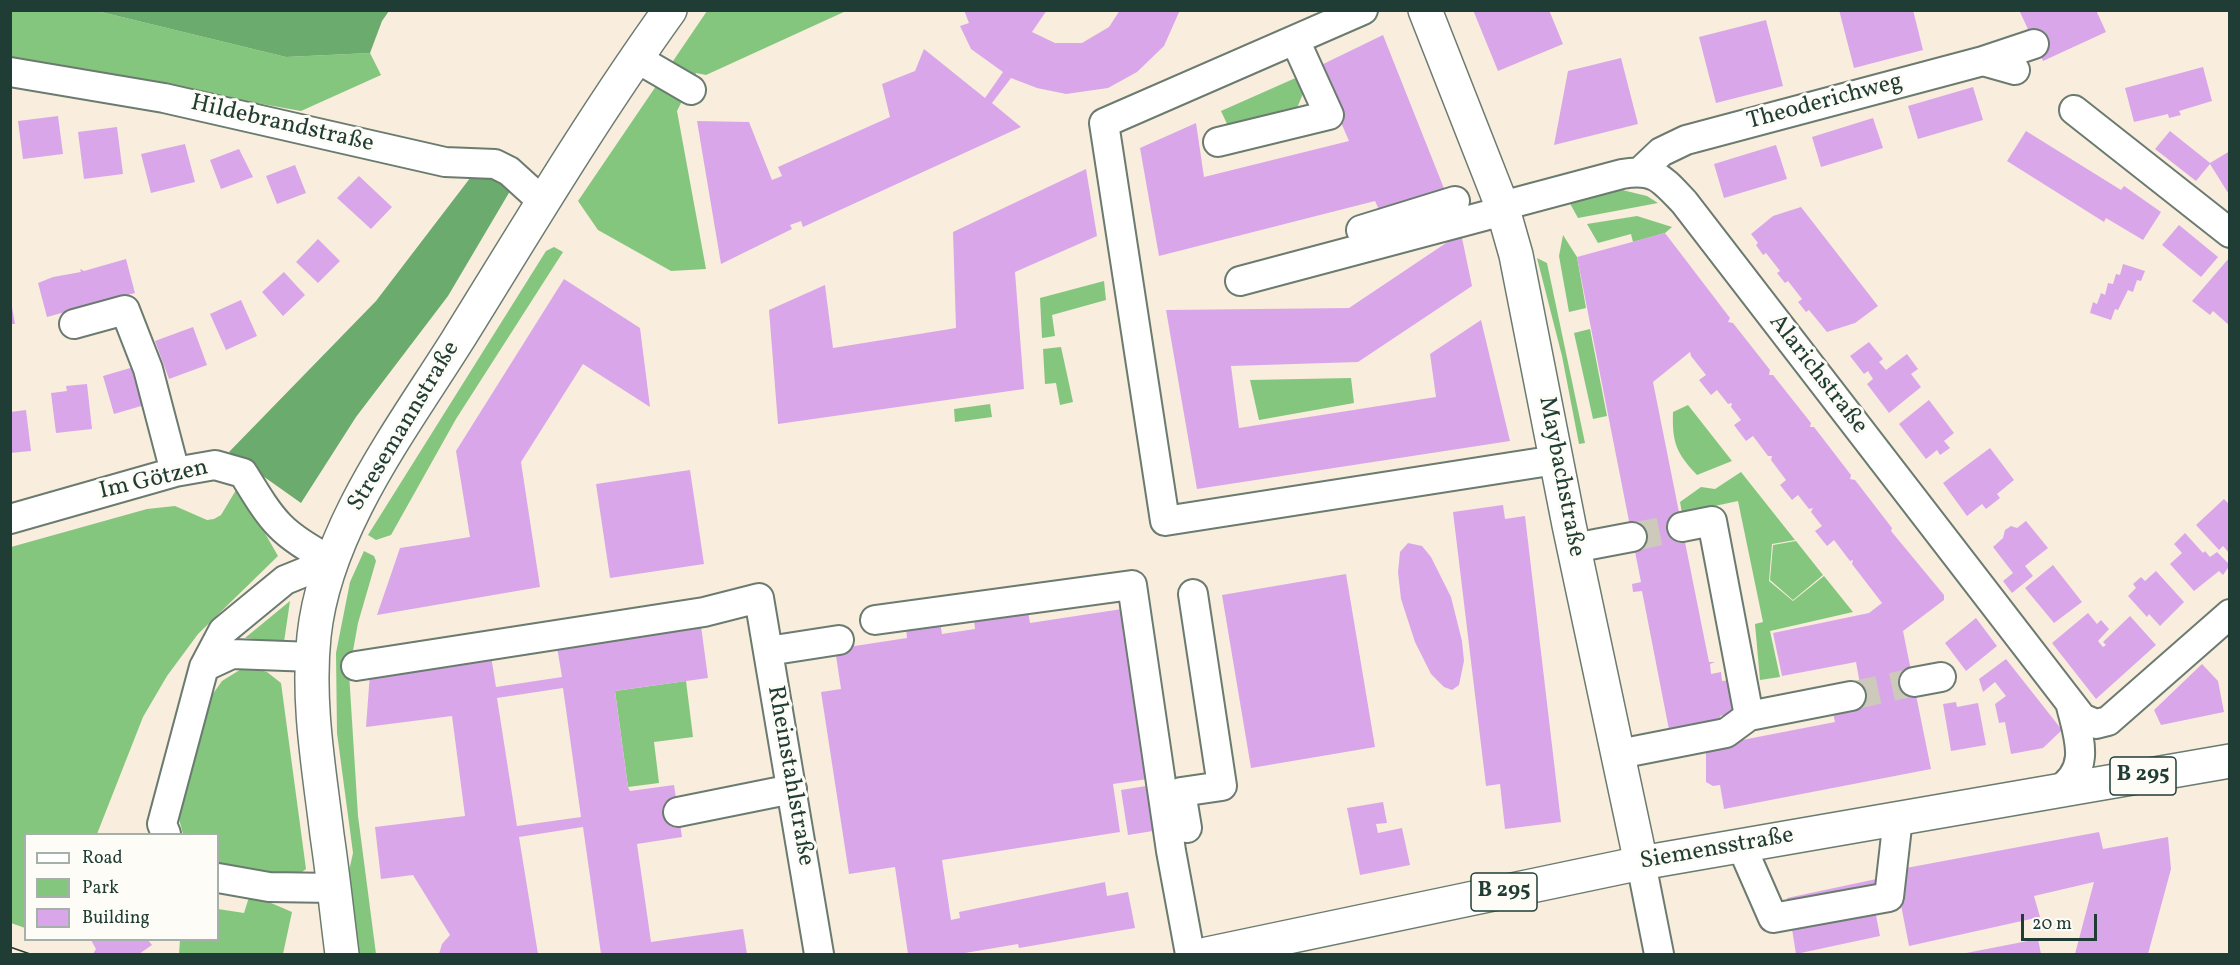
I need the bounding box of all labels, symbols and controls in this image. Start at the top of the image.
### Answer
street label: Theoderichweg [1744,68,1906,138]
street label: Hildebrandstraße [188,90,376,160]
street label: Alarichstraße [1761,309,1873,441]
street label: Stresemannstraße [343,337,467,517]
street label: Maybachstraße [1530,394,1590,560]
street label: Im Götzen [97,454,211,508]
street label: Rheinstahlstraße [759,684,819,868]
road number: B 295 [2110,757,2176,795]
street label: Siemensstraße [1638,822,1796,878]
legend [24,833,219,941]
text: Road [82,846,123,871]
road number: B 295 [1471,873,1537,911]
text: Park [82,876,119,901]
scale bar [2024,902,2100,940]
text: Building [82,906,150,931]
text: 20 m [2032,912,2072,937]

